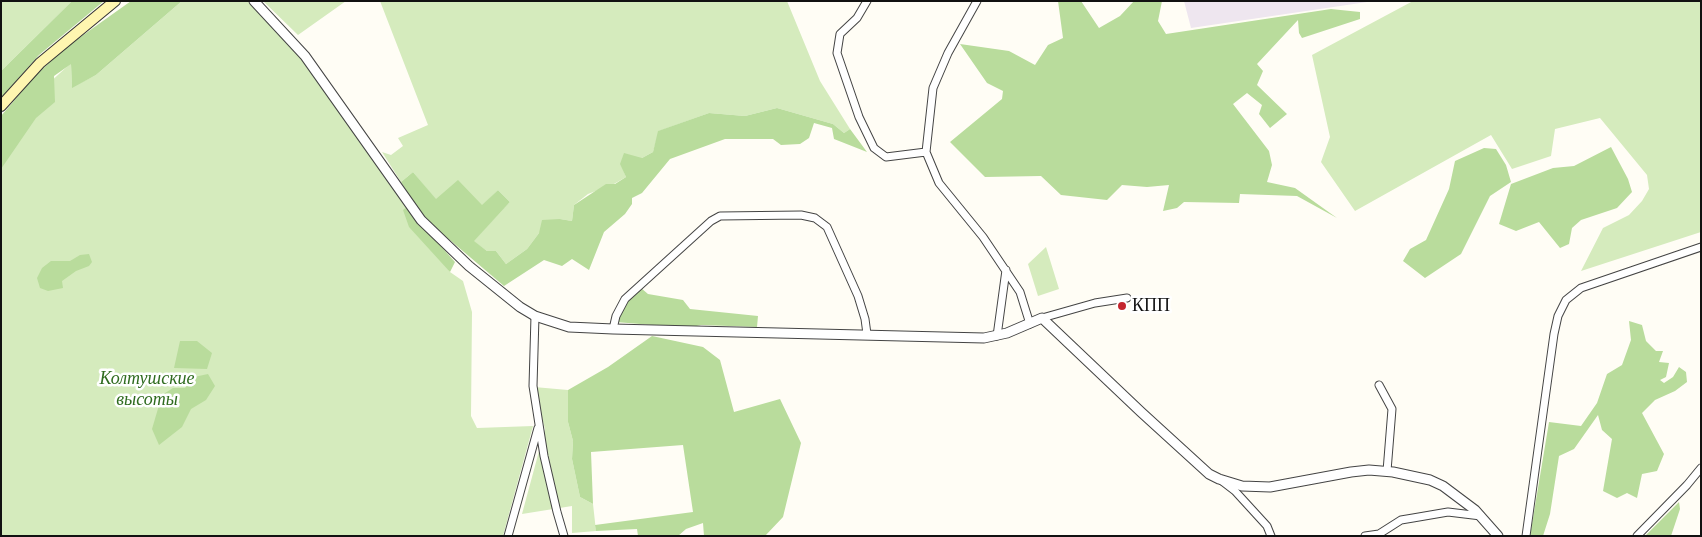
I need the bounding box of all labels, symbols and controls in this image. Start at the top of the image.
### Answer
place label: КПП [1132,295,1170,317]
marker: КПП [1116,300,1128,312]
park label: Колтушские высоты [99,368,195,410]

